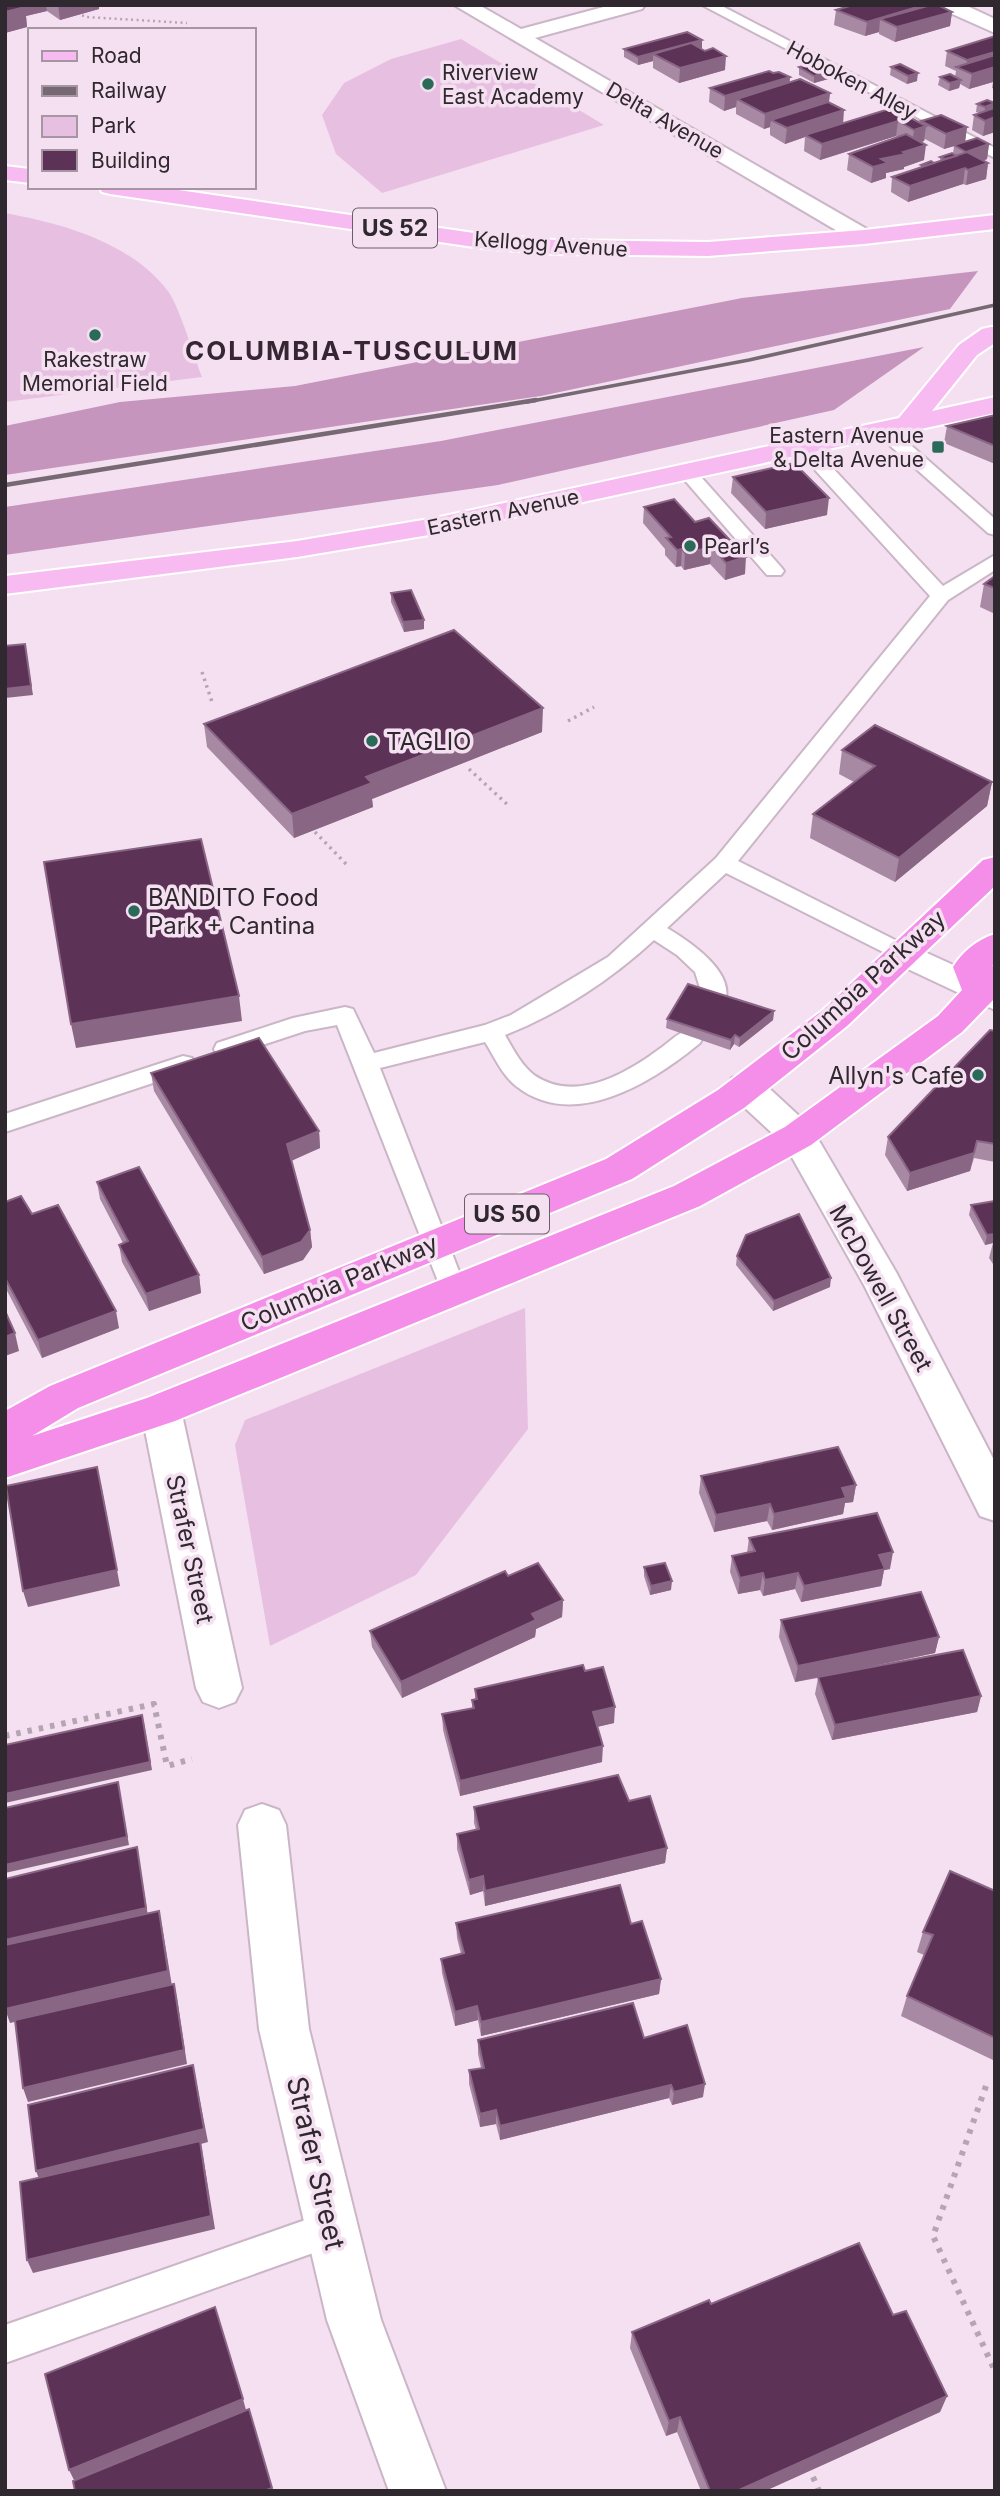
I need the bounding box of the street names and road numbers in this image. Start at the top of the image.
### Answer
street label: Hoboken Alley [783,35,921,125]
street label: Delta Avenue [602,76,728,164]
road number: US 52 [353,208,437,247]
street label: Kellogg Avenue [473,226,629,262]
street label: Eastern Avenue [425,484,581,540]
street label: Columbia Parkway [775,904,951,1066]
road number: US 50 [465,1194,549,1233]
street label: McDowell Street [823,1200,939,1376]
street label: Columbia Parkway [236,1228,442,1338]
street label: Strafer Street [160,1472,220,1626]
street label: Strafer Street [280,2073,352,2253]

